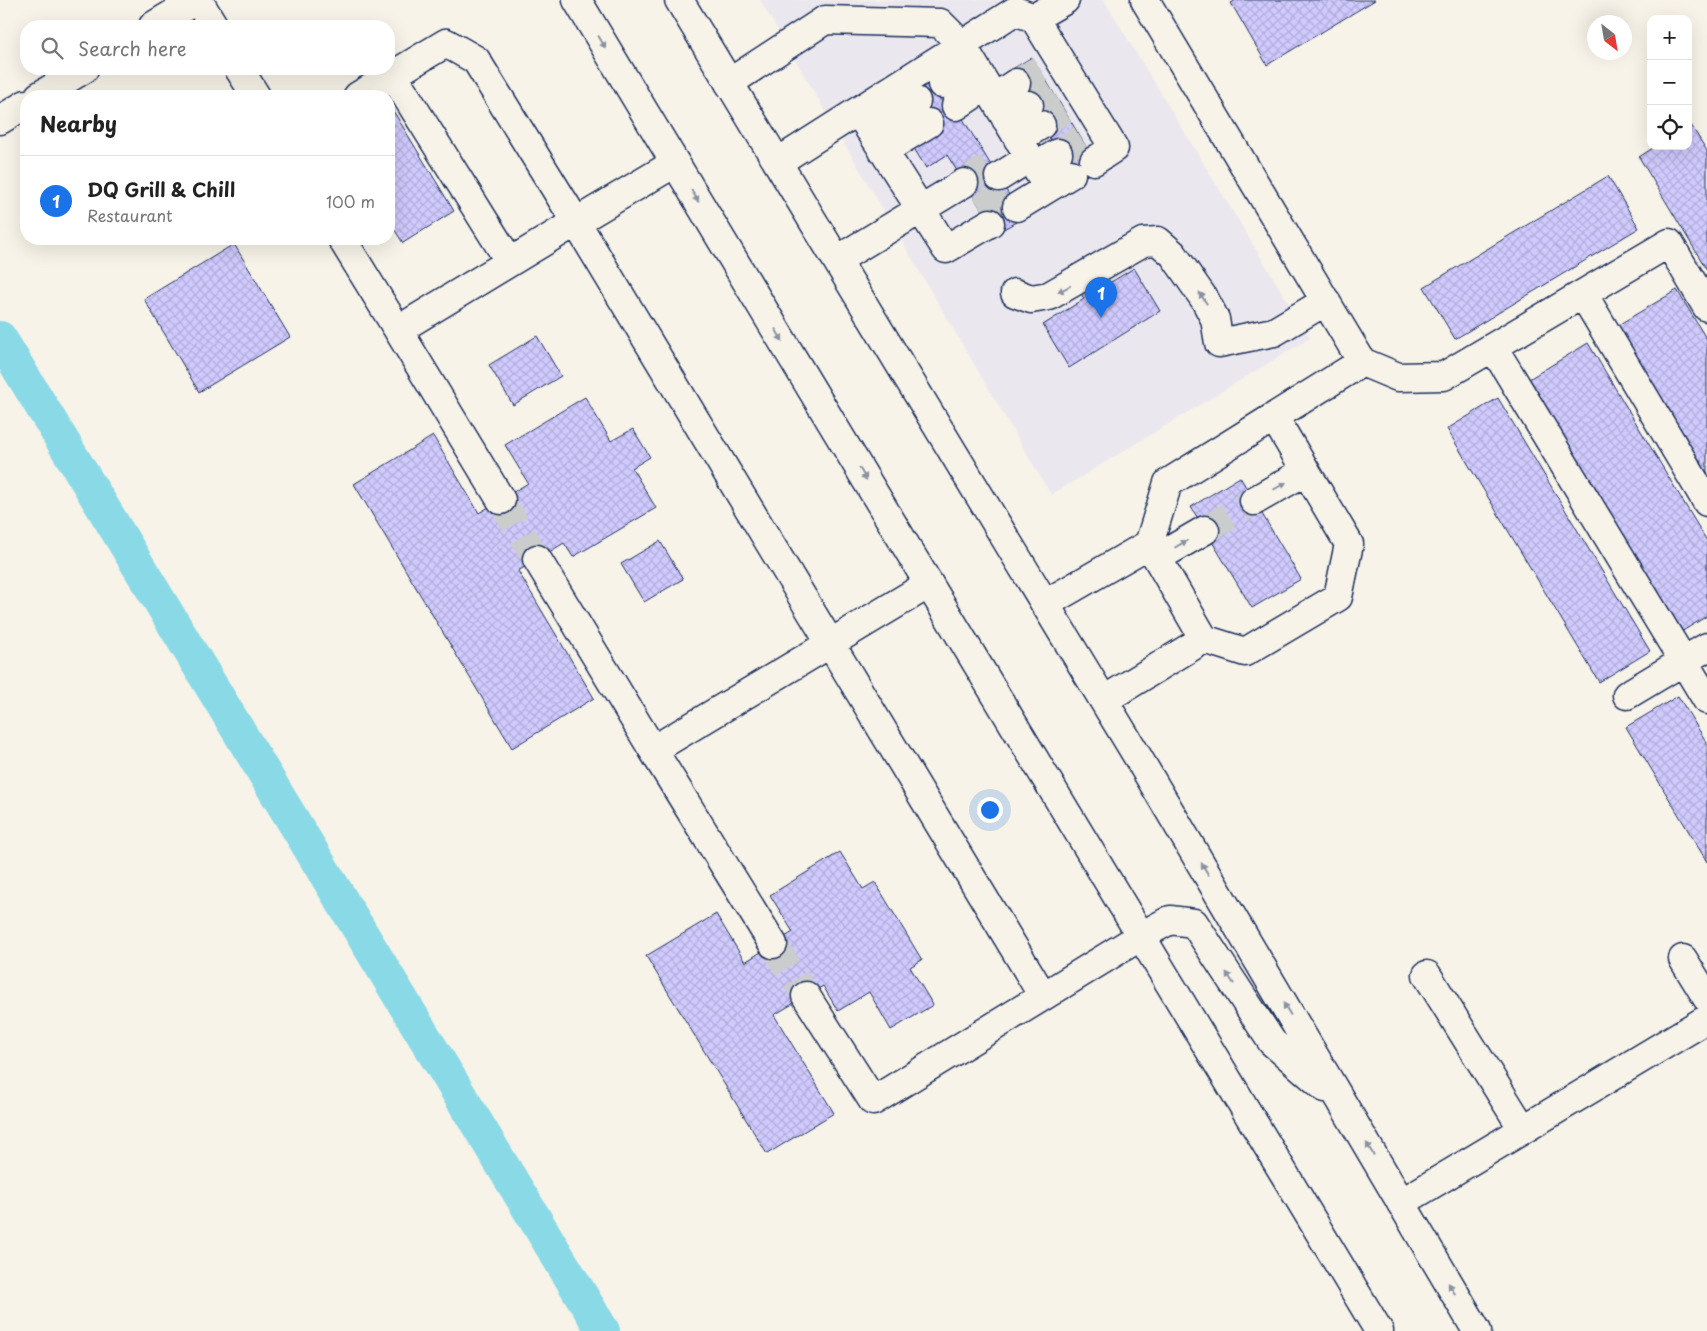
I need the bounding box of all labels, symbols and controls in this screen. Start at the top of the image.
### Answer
north arrow [1587,15,1632,60]
map controls [1647,15,1692,150]
button: + [1647,15,1692,60]
search box [20,20,395,75]
icon: search [38,34,66,62]
text: Search here [78,34,187,62]
one-way arrow [597,35,606,48]
button: − [1647,60,1692,105]
button: locate [1647,105,1692,150]
text: Nearby [40,107,117,139]
text: DQ Grill & Chill [87,175,235,203]
text: 1 [52,189,60,213]
text: 100 m [326,189,375,213]
one-way arrow [690,189,699,202]
text: Restaurant [87,203,173,227]
pin: 1 [1085,277,1117,318]
one-way arrow [1057,285,1071,293]
one-way arrow [1199,291,1208,305]
one-way arrow [774,329,783,342]
one-way arrow [858,468,867,481]
one-way arrow [1273,481,1286,490]
one-way arrow [1174,539,1187,548]
your location [977,797,1003,823]
one-way arrow [1200,863,1209,876]
one-way arrow [1225,971,1235,985]
one-way arrow [1283,1003,1292,1016]
one-way arrow [1365,1143,1374,1156]
one-way arrow [1448,1282,1457,1296]

